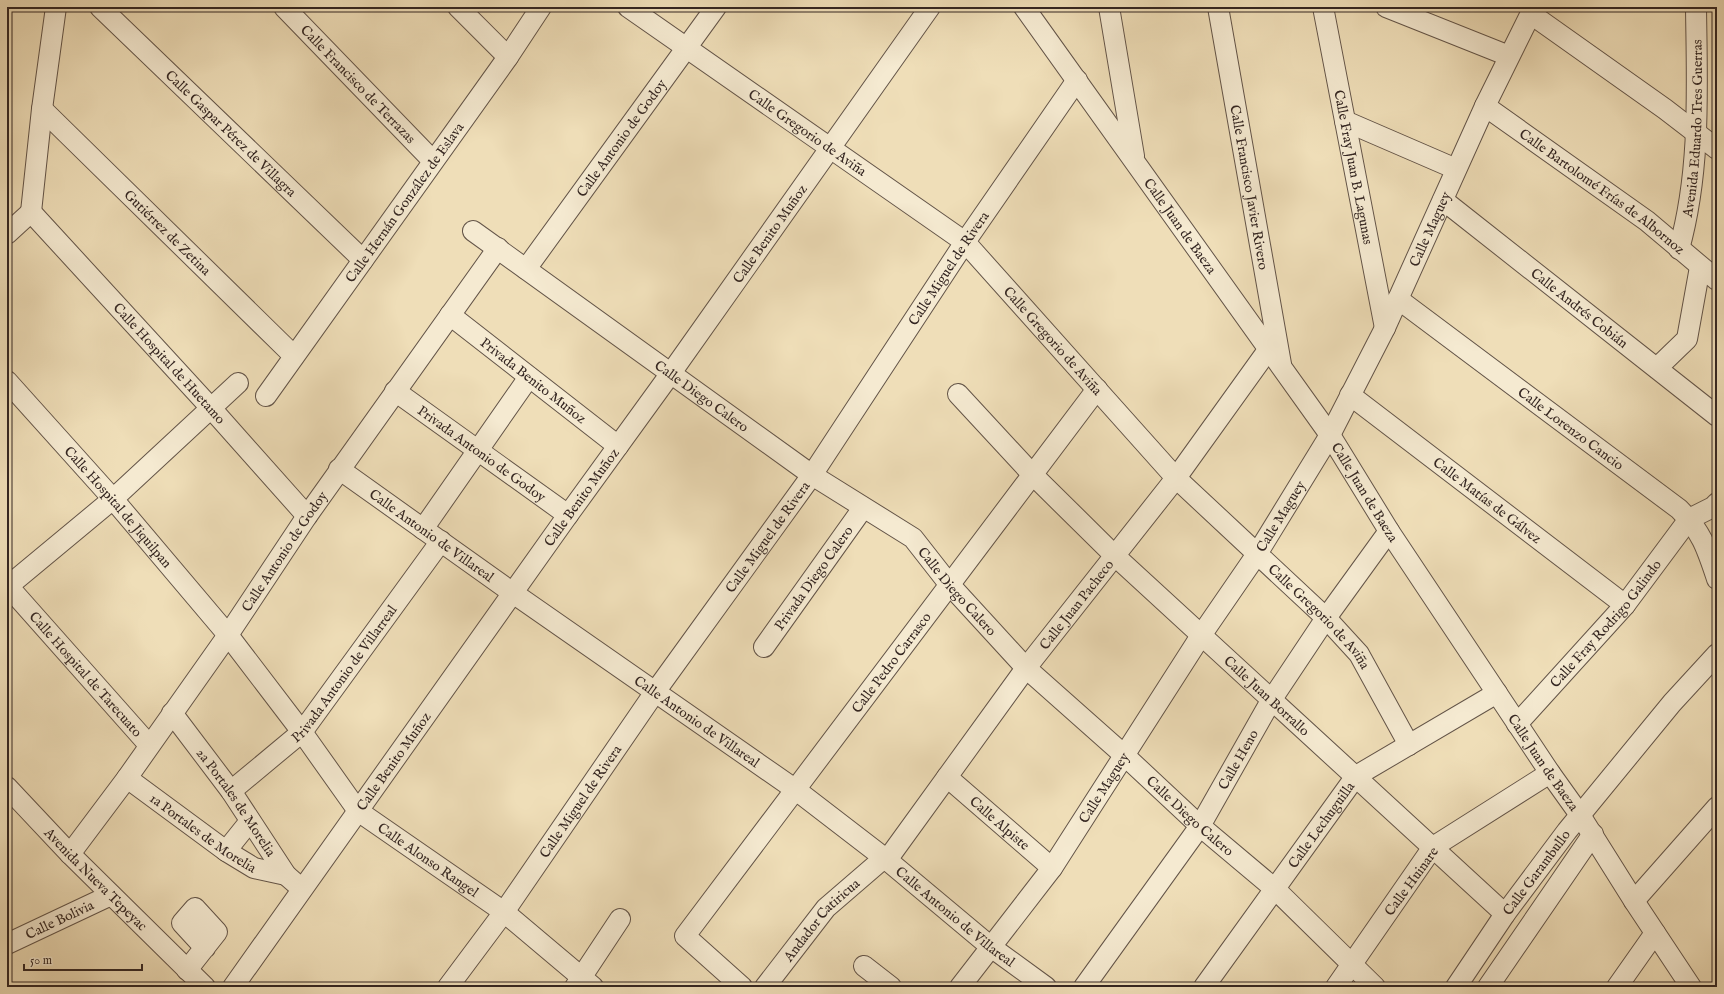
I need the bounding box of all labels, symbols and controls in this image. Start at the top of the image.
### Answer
street label: Calle Francisco de Terrazas [296,22,419,148]
street label: Avenida Eduardo Tres Guerras [1679,39,1707,220]
street label: Calle Gaspar Pérez de Villagra [161,67,300,202]
street label: Calle Antonio de Godoy [573,76,671,201]
street label: Calle Gregorio de Aviña [744,86,870,181]
street label: Calle Fray Juan B. Lagunas [1329,89,1377,246]
street label: Calle Francisco Javier Rivero [1225,103,1272,272]
street label: Calle Hernán González de Eslava [342,118,469,287]
street label: Calle Bartolomé Frías de Albornoz [1515,125,1688,259]
street label: Calle Juan de Baeza [1139,175,1221,279]
street label: Calle Benito Muñoz [729,181,812,287]
street label: Gutiérrez de Zetina [120,186,215,280]
street label: Calle Maguey [1406,189,1455,270]
street label: Calle Miguel de Rivera [905,207,994,329]
street label: Calle Andrés Cobián [1527,264,1632,353]
street label: Calle Gregorio de Aviña [999,283,1106,400]
street label: Calle Hospital de Huetamo [109,299,229,428]
street label: Privada Benito Muñoz [476,334,590,428]
street label: Calle Diego Calero [651,357,752,437]
street label: Calle Lorenzo Cancio [1514,384,1627,475]
street label: Privada Antonio de Godoy [414,402,549,506]
street label: Calle Juan de Baeza [1327,439,1402,546]
street label: Calle Hospital de Jiquilpan [60,443,176,572]
street label: Calle Benito Muñoz [540,444,624,550]
street label: Calle Matías de Gálvez [1429,454,1545,548]
street label: Calle Miguel de Rivera [722,477,815,597]
street label: Calle Maguey [1252,477,1310,556]
street label: Calle Antonio de Villareal [365,485,497,587]
street label: Calle Antonio de Godoy [238,488,332,615]
street label: Privada Diego Calero [771,522,858,634]
street label: Calle Diego Calero [913,544,1000,640]
street label: Calle Juan Pacheco [1036,556,1118,654]
street label: Calle Fray Rodrigo Galindo [1546,556,1666,692]
street label: Calle Gregorio de Aviña [1264,561,1374,673]
street label: Privada Antonio de Villarreal [288,602,401,747]
street label: Calle Hospital de Tarecuato [25,608,146,742]
street label: Calle Pedro Carrasco [848,609,936,717]
street label: Calle Juan Borrallo [1220,652,1314,741]
street label: Calle Antonio de Villareal [630,672,763,772]
street label: Calle Benito Muñoz [353,708,436,815]
street label: Calle Juan de Baeza [1503,711,1583,816]
street label: Calle Heno [1214,726,1263,793]
street label: Calle Miguel de Rivera [536,741,627,862]
street label: 2a Portales de Morelia [192,745,280,861]
street label: Calle Maguey [1075,749,1134,827]
street label: Calle Diego Calero [1142,772,1237,861]
street label: Calle Lechuguilla [1284,778,1360,872]
street label: 1a Portales de Morelia [146,790,260,878]
street label: Calle Alpiste [965,793,1034,855]
street label: Calle Alonso Rangel [374,819,482,902]
street label: Avenida Nueva Tepeyac [39,824,151,935]
street label: Calle Garambullo [1499,826,1575,919]
street label: Calle Huinare [1381,843,1443,920]
street label: Calle Antonio de Villareal [891,863,1018,971]
street label: Andador Catiricua [779,874,865,966]
street label: Calle Bolivia [23,896,98,944]
scale bar [24,946,142,972]
text: 50 m [30,953,52,968]

